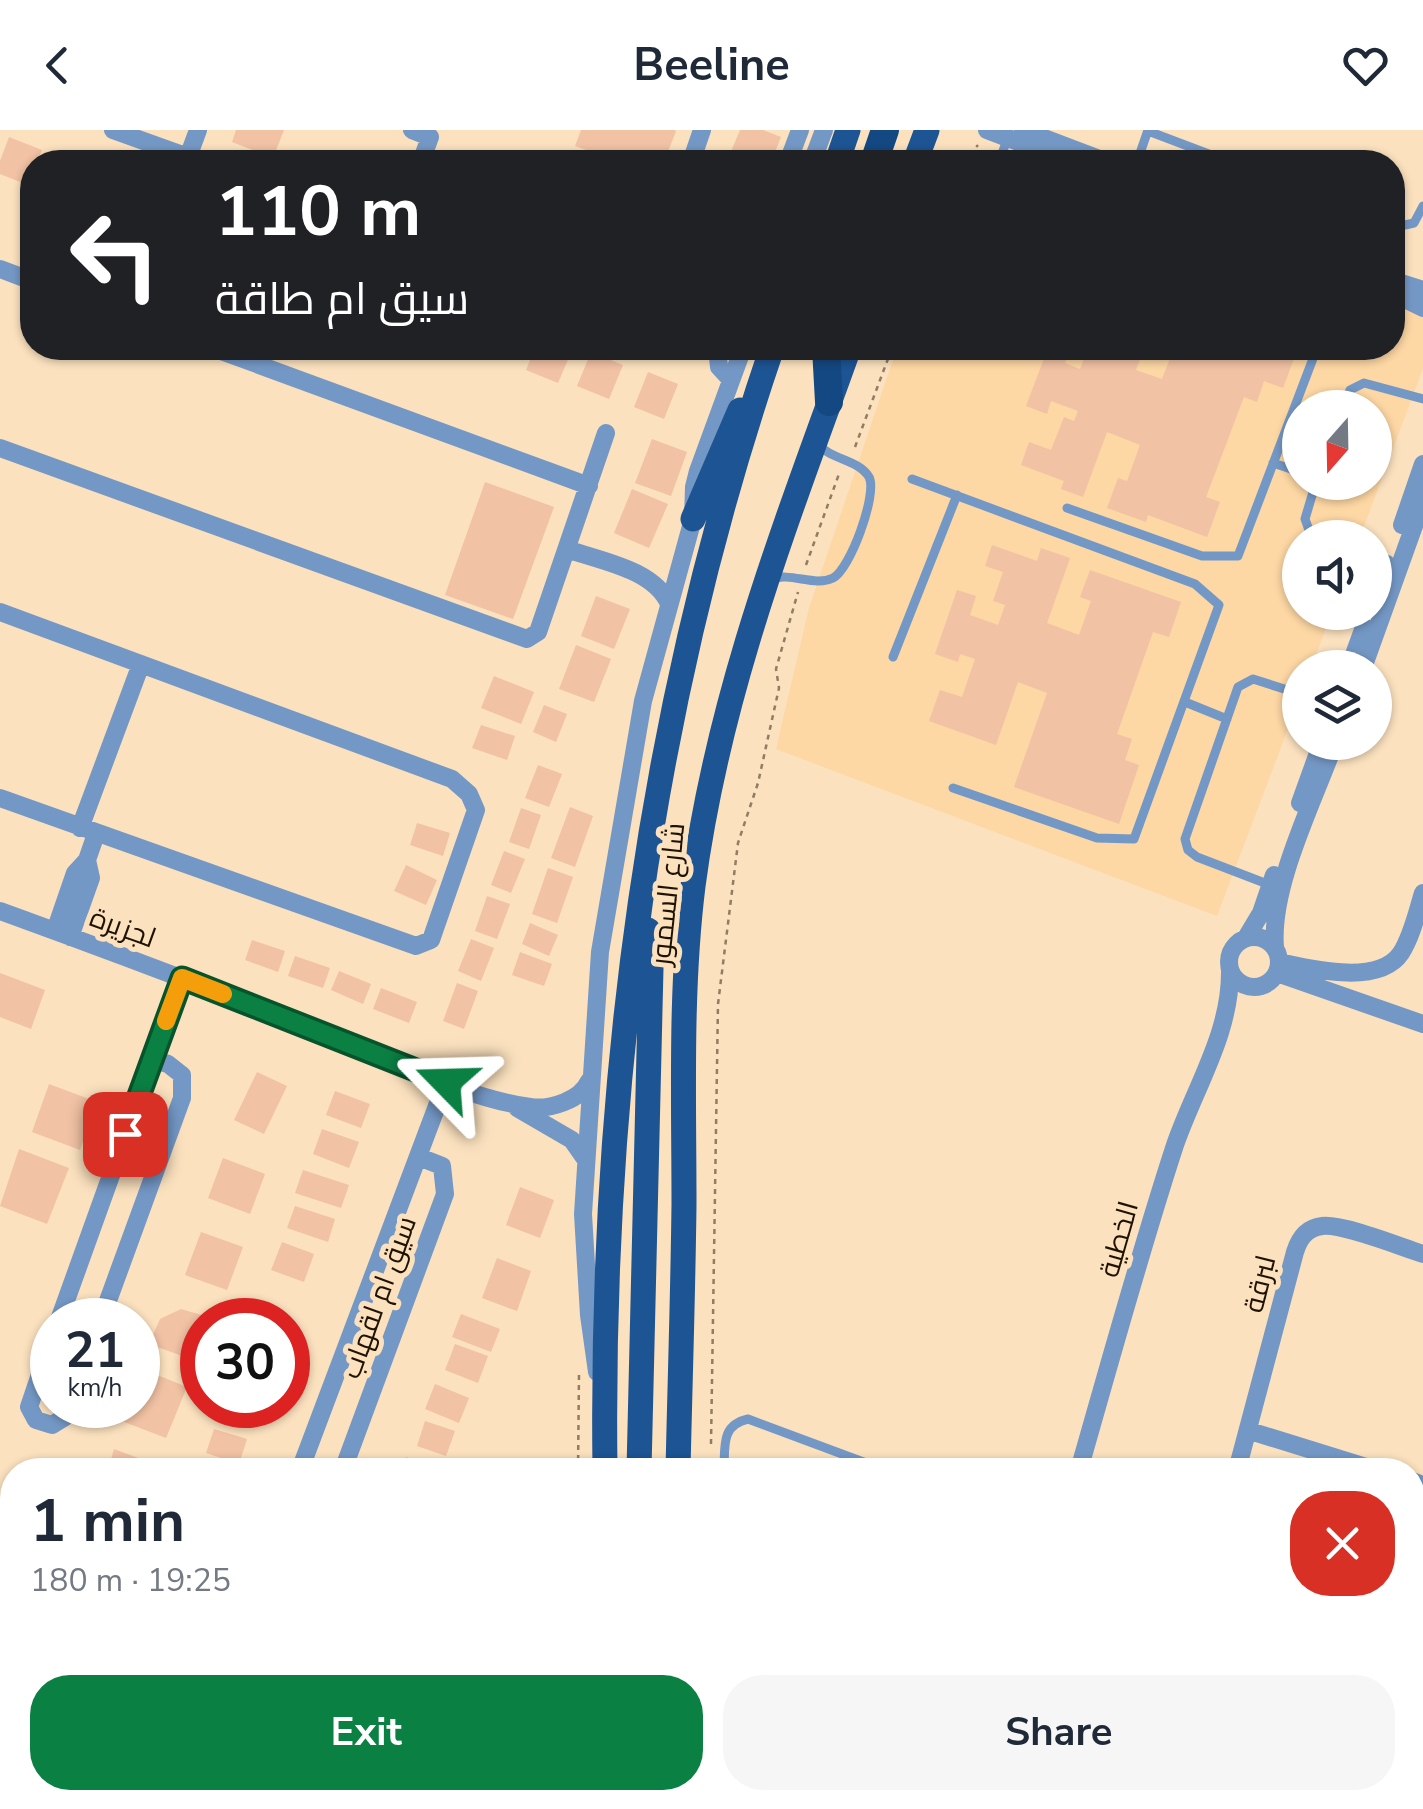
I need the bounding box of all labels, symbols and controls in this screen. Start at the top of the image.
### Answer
text: Beeline [633,35,790,96]
icon: back [30,38,85,93]
icon: heart [1338,38,1393,93]
text: 110 m [215,164,421,260]
icon: left [50,190,180,320]
text: سيق ام طاقة [215,269,469,330]
north arrow [1282,390,1392,500]
map controls [1282,390,1392,760]
button: sound [1282,520,1392,630]
button: layers [1282,650,1392,760]
street label: شارع السمور [641,821,694,969]
street label: لجزيرة [84,899,161,957]
position arrow [394,1030,498,1134]
pin [83,1092,168,1177]
icon: arrive [98,1107,153,1162]
street label: الخطية [1090,1197,1148,1282]
street label: سيق ام لقهاب [332,1211,426,1384]
street label: لبرقة [1235,1252,1285,1317]
speed limit sign: 30 [180,1298,310,1428]
text: 21 [65,1316,125,1385]
text: km/h [67,1371,123,1405]
text: 1 min [30,1480,185,1562]
button: close [1290,1491,1395,1596]
text: 180 m · 19:25 [30,1559,231,1602]
button: Exit [30,1675,703,1790]
button: Share [723,1675,1395,1790]

